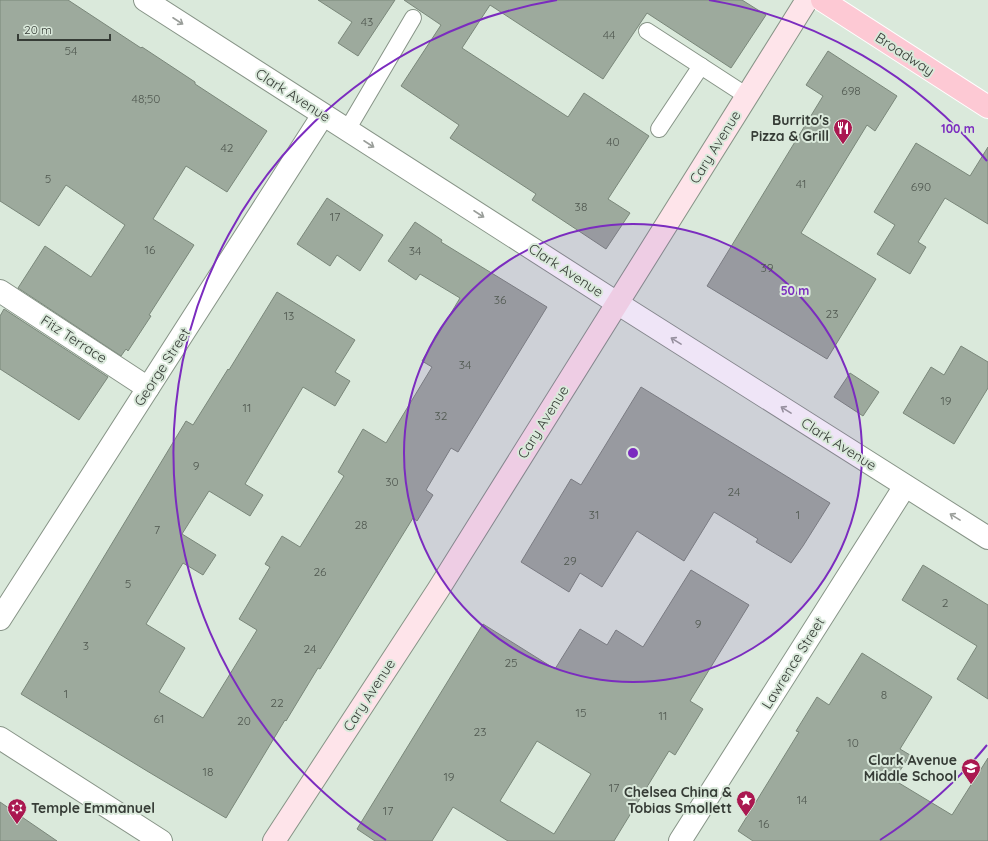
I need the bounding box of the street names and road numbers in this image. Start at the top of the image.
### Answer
street label: Broadway [872,28,938,80]
street label: Clark Avenue [252,64,334,126]
street label: Cary Avenue [685,107,745,187]
street label: Clark Avenue [525,239,607,301]
street label: Fitz Terrace [38,311,110,367]
street label: George Street [130,324,194,410]
street label: Cary Avenue [513,382,573,462]
street label: Clark Avenue [798,414,880,474]
street label: Lawrence Street [758,614,829,712]
street label: Cary Avenue [339,655,399,735]

